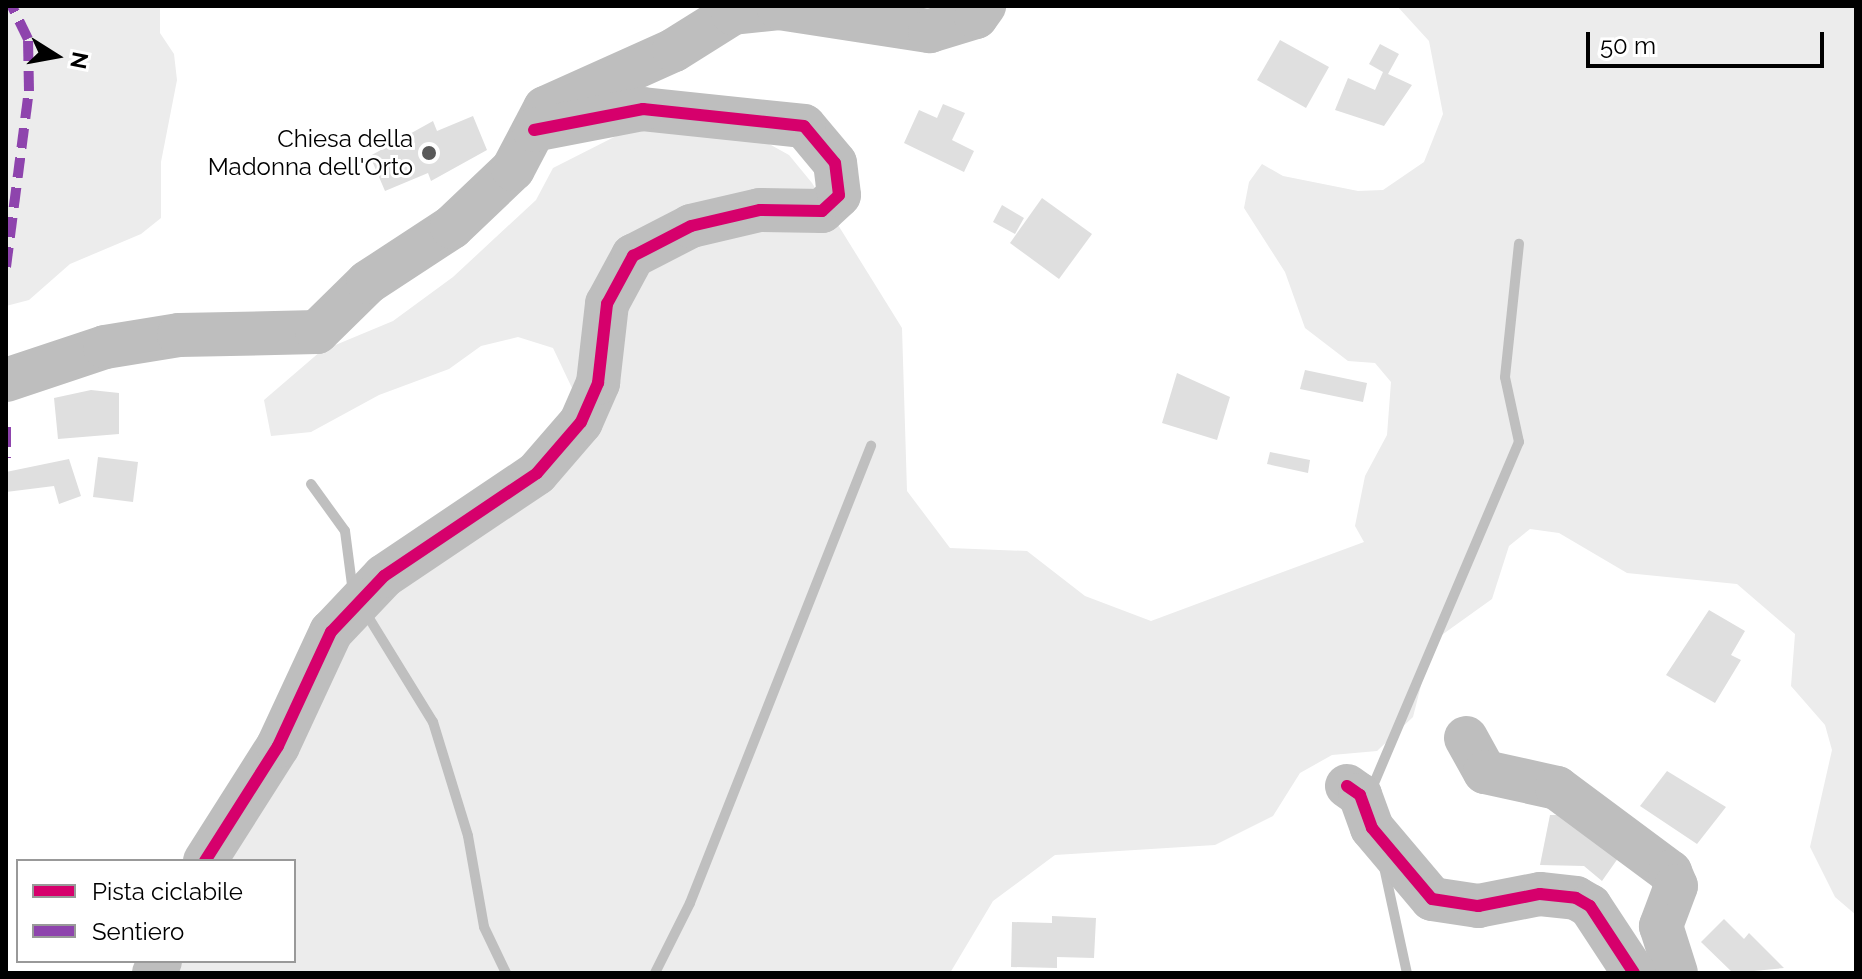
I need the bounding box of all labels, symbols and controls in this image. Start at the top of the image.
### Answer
north arrow [16,16,96,96]
scale bar [1590,16,1828,66]
text: 50 m [1600,31,1656,60]
text: N [65,50,94,71]
place label: Chiesa della Madonna dell'Orto [208,125,413,181]
marker: Chiesa della Madonna dell'Orto [420,144,438,162]
legend [16,859,296,963]
text: Pista ciclabile [92,877,243,906]
text: Sentiero [92,917,184,946]

